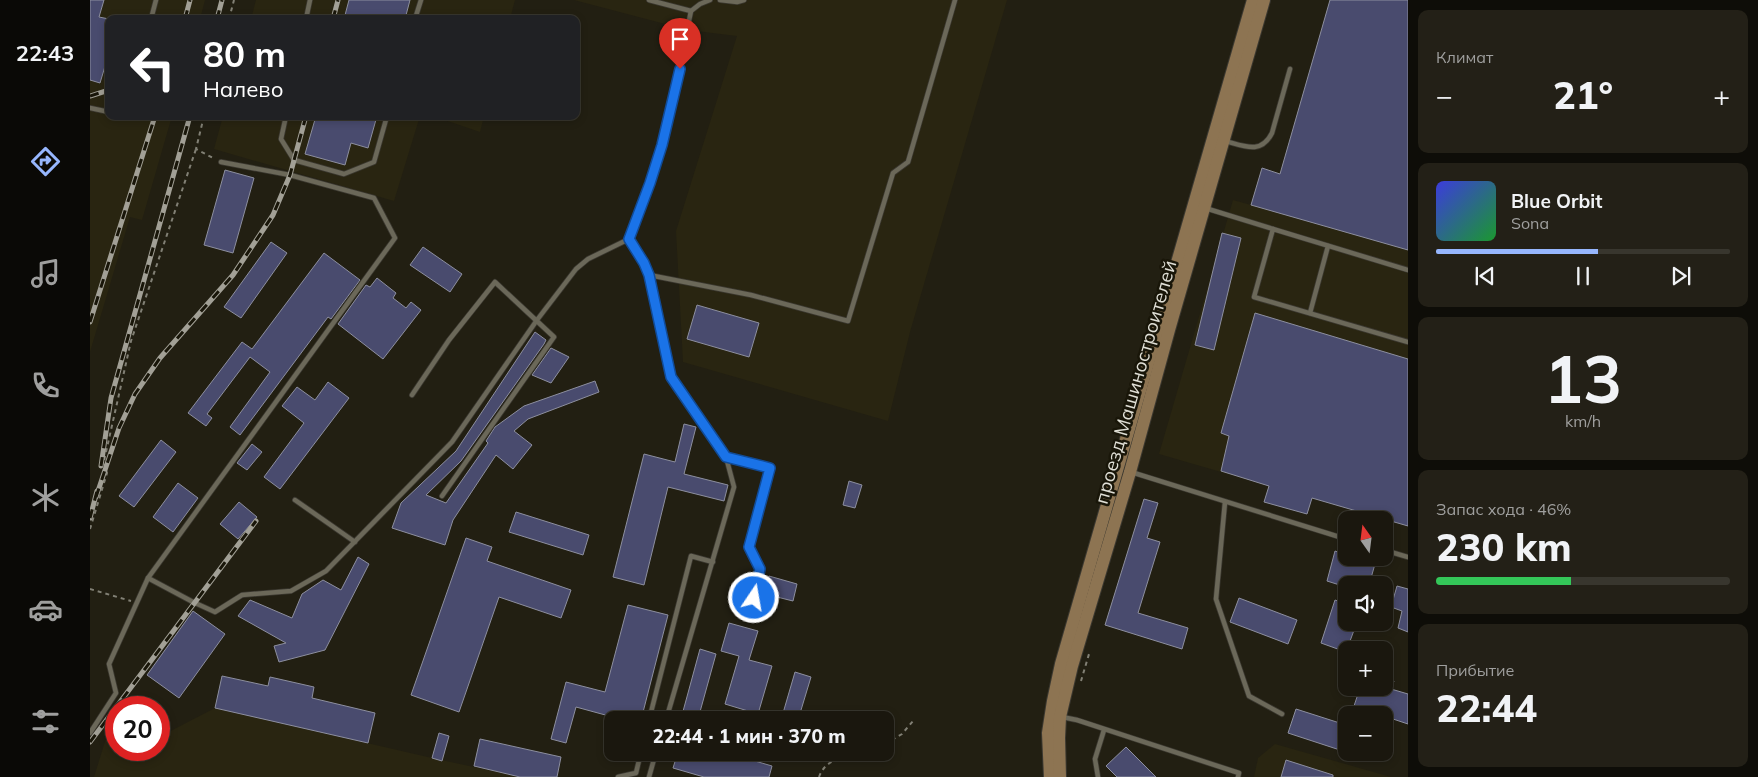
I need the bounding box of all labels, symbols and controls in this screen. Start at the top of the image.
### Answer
pin [659,18,701,69]
icon: arrive [666,25,694,53]
text: 80 m [203,32,286,76]
icon: left [120,35,185,100]
text: 22:43 [16,39,74,67]
text: Климат [1436,47,1493,67]
text: 21° [1553,71,1613,119]
text: Налево [203,75,283,103]
text: − [1436,78,1453,113]
text: + [1713,78,1730,113]
icon: directions [28,144,63,179]
text: Blue Orbit [1511,189,1602,213]
text: Sona [1511,213,1549,233]
icon: music [28,256,63,291]
street label: проезд Машиностроителей [1089,257,1181,507]
icon: previous [1471,262,1499,290]
icon: pause [1569,262,1597,290]
icon: next [1667,262,1695,290]
text: 13 [1544,338,1622,419]
icon: phone [28,368,63,403]
text: km/h [1565,411,1601,431]
icon: climate [28,480,63,515]
text: Запас хода · 46% [1436,499,1571,519]
north arrow [1338,511,1392,566]
map controls [1338,511,1393,761]
text: 230 km [1436,523,1572,571]
position arrow [727,571,779,623]
button: sound [1338,576,1393,631]
icon: car [28,592,63,627]
button: + [1338,641,1393,696]
text: Прибытие [1436,660,1514,680]
text: 22:44 [1436,684,1537,732]
speed limit sign: 20 [105,696,170,761]
icon: filters [28,704,63,739]
button: − [1338,706,1393,761]
text: 22:44 · 1 мин · 370 m [652,724,846,748]

